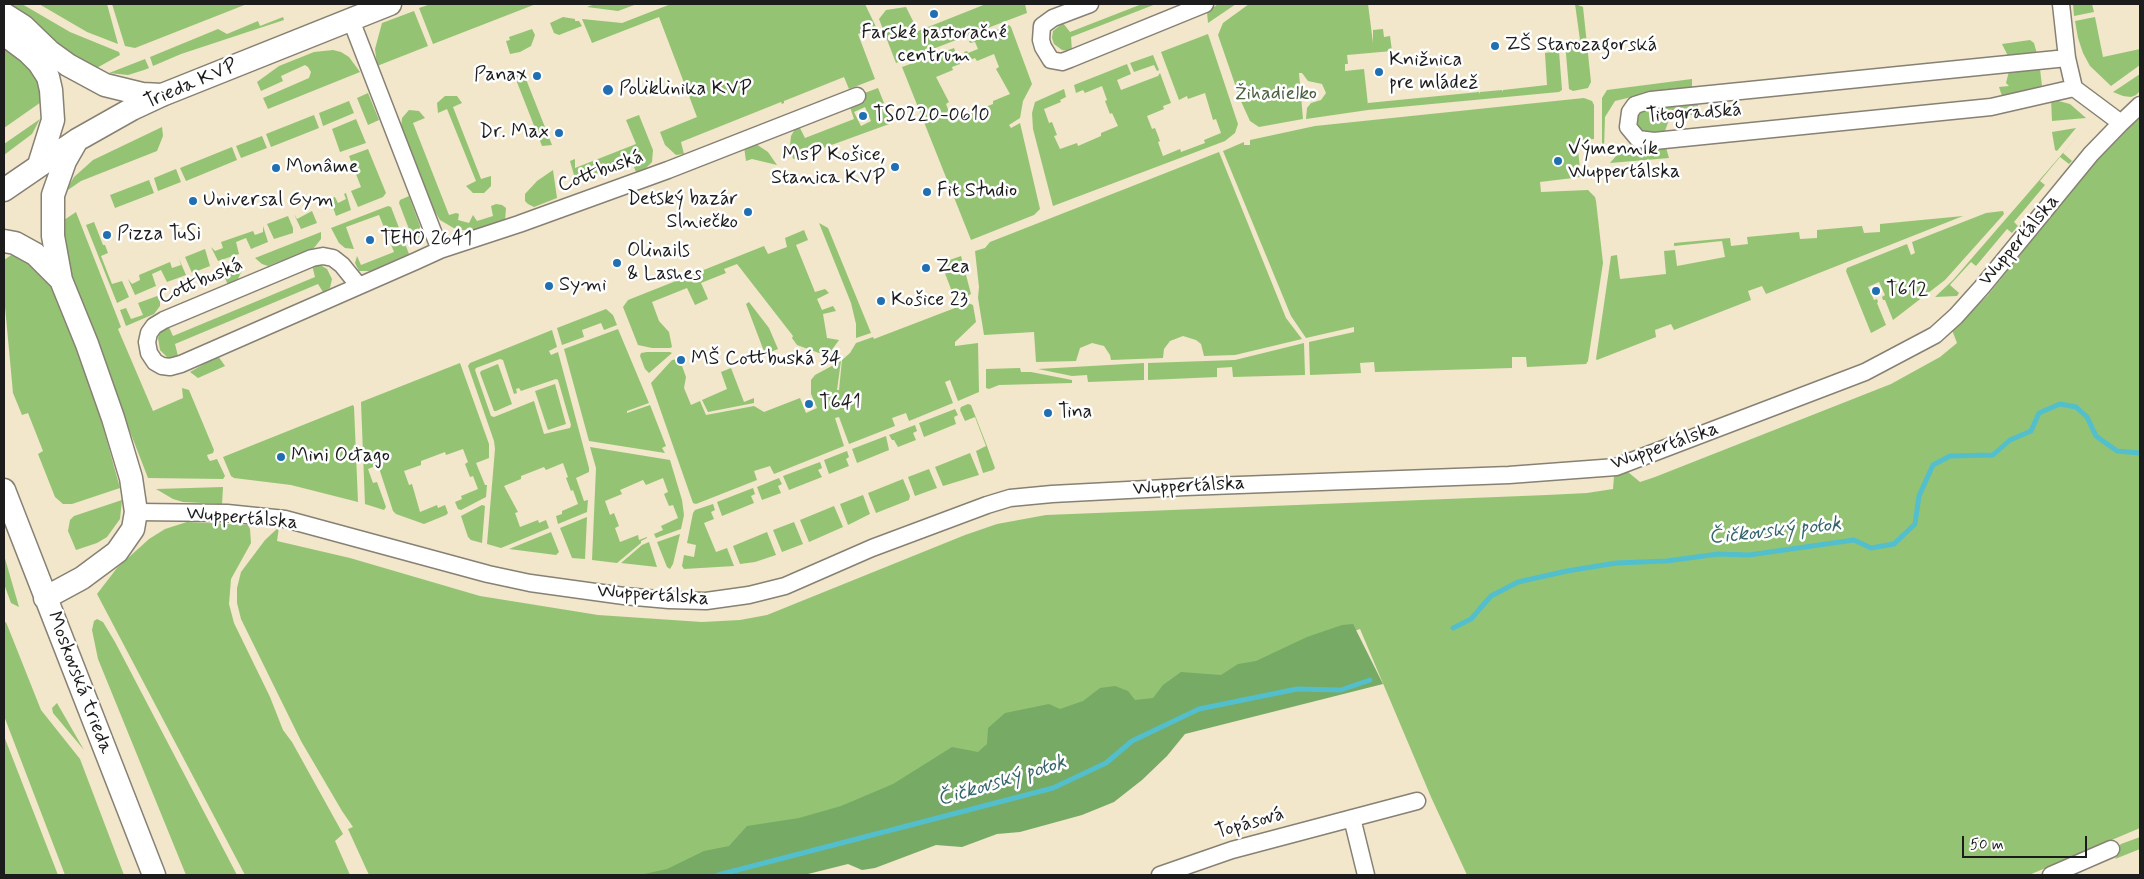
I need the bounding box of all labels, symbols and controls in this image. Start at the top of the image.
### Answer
marker: Farské pastoračné centrum [928,8,940,20]
place label: Farské pastoračné centrum [861,22,1007,69]
place label: ZŠ Starozagorská [1505,34,1657,58]
marker: ZŠ Starozagorská [1489,40,1501,52]
place label: Knižnica pre mládež [1389,49,1478,96]
street label: Trieda KVP [141,55,241,115]
place label: Panax [474,64,527,88]
marker: Knižnica pre mládež [1373,66,1385,78]
marker: Panax [531,70,543,82]
place label: Poliklinika KVP [619,78,752,102]
marker: Poliklinika KVP [601,83,615,97]
park label: Žihadielko [1235,83,1317,107]
street label: Titogradská [1645,99,1743,129]
place label: TS0220-0610 [873,104,990,128]
marker: TS0220-0610 [857,110,869,122]
place label: Dr. Max [479,121,549,145]
marker: Dr. Max [553,127,565,139]
place label: Výmenník Wuppertálska [1568,138,1680,185]
place label: MsP Košice, Stanica KVP [771,144,885,191]
street label: Cottbuská [555,145,647,199]
marker: Výmenník Wuppertálska [1552,155,1564,167]
place label: Monâme [286,156,359,180]
marker: MsP Košice, Stanica KVP [889,161,901,173]
marker: Monâme [270,162,282,174]
place label: Fit Studio [937,180,1017,204]
marker: Fit Studio [921,186,933,198]
place label: Detský bazár Slniečko [627,188,738,235]
place label: Universal Gym [203,189,334,213]
street label: Wuppertálska [1975,190,2065,292]
marker: Universal Gym [187,195,199,207]
marker: Detský bazár Slniečko [742,206,754,218]
place label: Pizza TuSi [117,223,201,247]
place label: TEHO 2641 [380,228,472,252]
marker: Pizza TuSi [101,229,113,241]
marker: TEHO 2641 [364,234,376,246]
place label: Olinails & Lashes [627,240,702,287]
street label: Cottbuská [155,253,247,311]
place label: Zea [936,256,970,280]
marker: Olinails & Lashes [611,257,623,269]
marker: Zea [920,262,932,274]
place label: Symi [559,274,606,298]
place label: T612 [1886,279,1928,303]
marker: Symi [543,280,555,292]
marker: T612 [1870,285,1882,297]
place label: Košice 23 [891,289,968,313]
marker: Košice 23 [875,295,887,307]
place label: MŠ Cottbuská 34 [691,348,841,372]
marker: MŠ Cottbuská 34 [675,354,687,366]
place label: T641 [819,392,861,416]
marker: T641 [803,398,815,410]
place label: Tina [1058,401,1092,425]
marker: Tina [1042,407,1054,419]
street label: Wuppertálska [1608,417,1722,477]
place label: Mini Octago [291,445,390,469]
marker: Mini Octago [275,451,287,463]
street label: Wuppertálska [1132,472,1246,502]
street label: Wuppertálska [185,502,299,536]
water label: Čičkovský potok [1707,512,1843,552]
street label: Wuppertálska [596,580,710,612]
street label: Moskovská trieda [41,608,117,758]
water label: Čičkovský potok [935,750,1069,814]
street label: Topásová [1213,803,1287,845]
scale bar [1964,826,2089,858]
text: 50 m [1970,835,2004,855]

